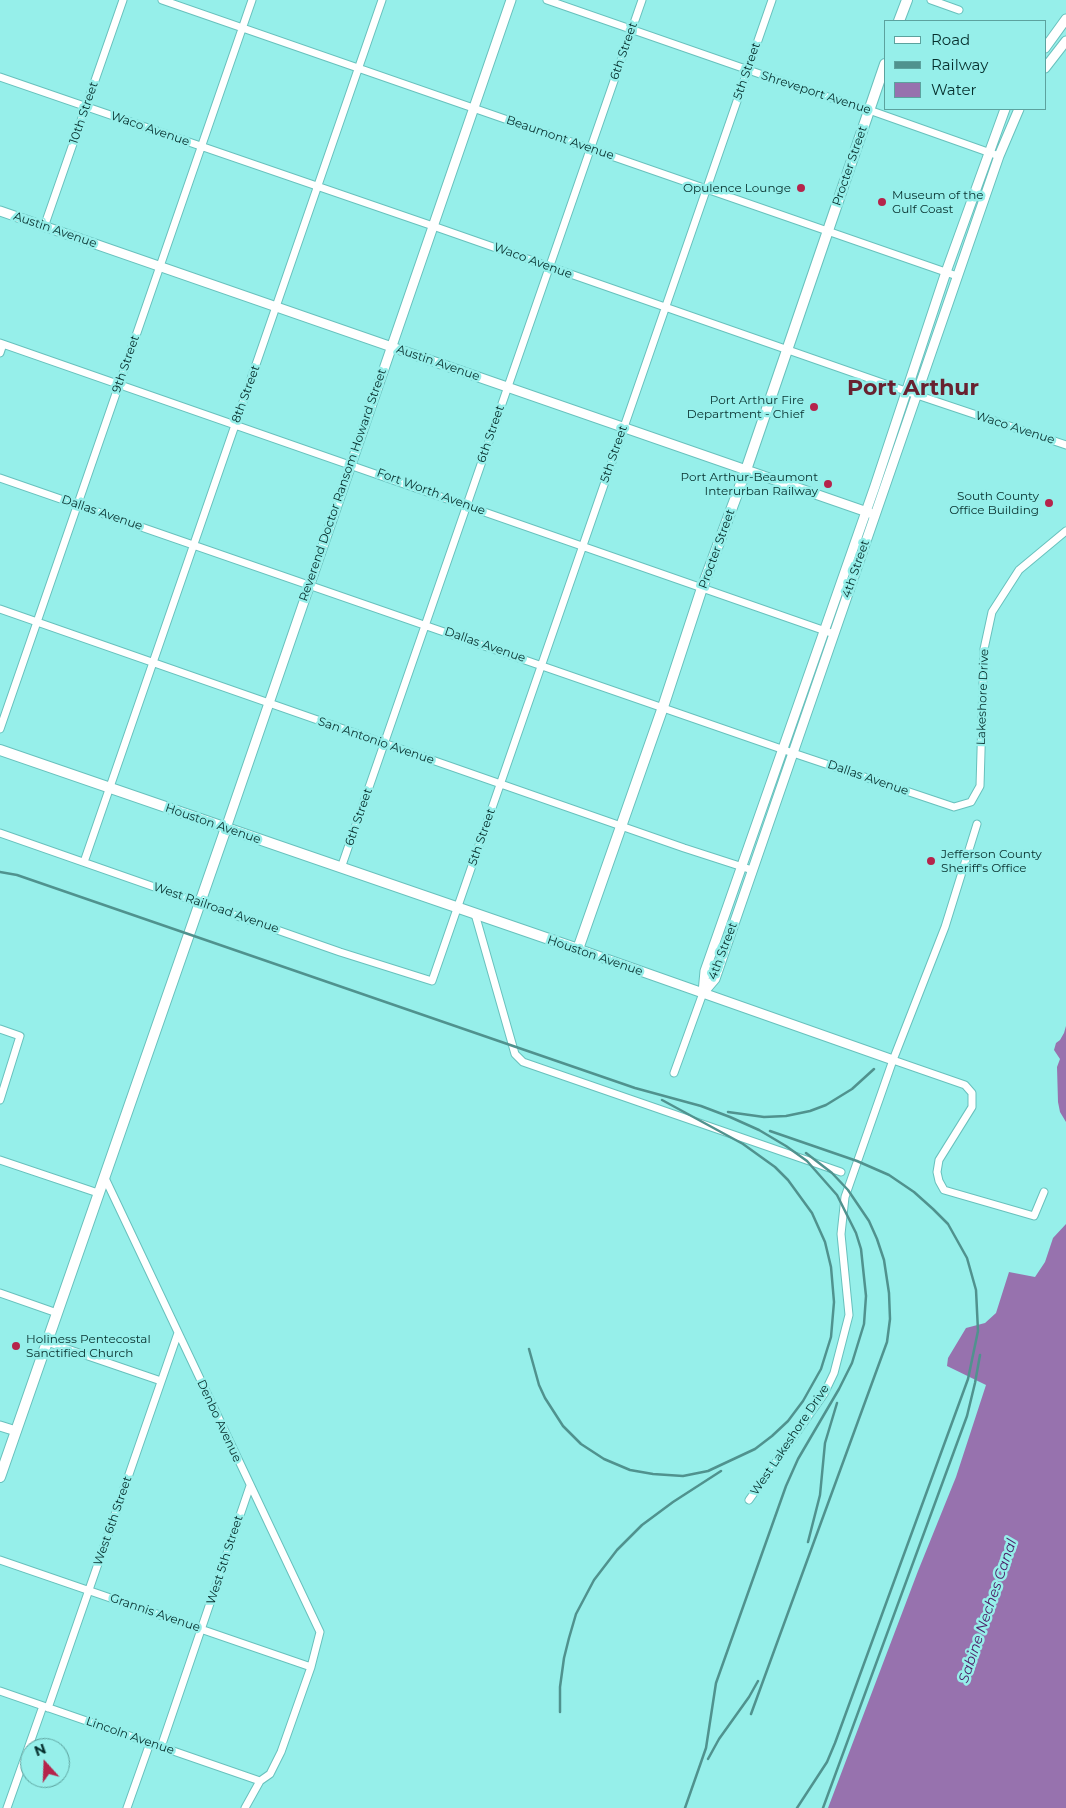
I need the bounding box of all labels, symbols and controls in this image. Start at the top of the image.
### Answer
street label: 6th Street [607,20,641,82]
legend [884,20,1046,110]
text: Road [931,30,970,49]
street label: 5th Street [731,41,763,101]
text: Railway [931,55,988,74]
street label: Shreveport Avenue [759,68,873,118]
street label: 10th Street [67,80,101,146]
text: Water [931,80,977,99]
street label: Waco Avenue [109,109,191,149]
street label: Beaumont Avenue [504,113,616,163]
street label: Procter Street [830,124,870,208]
place label: Opulence Lounge [683,181,791,195]
marker: Opulence Lounge [795,182,807,194]
place label: Museum of the Gulf Coast [892,188,984,216]
marker: Museum of the Gulf Coast [876,196,888,208]
street label: Austin Avenue [12,209,98,251]
street label: Waco Avenue [492,240,574,282]
street label: 9th Street [109,333,143,395]
street label: Austin Avenue [395,342,481,384]
street label: 8th Street [229,363,263,425]
street label: Reverend Doctor Ransom Howard Street [296,367,390,603]
district label: Port Arthur [847,376,979,402]
place label: Port Arthur Fire Department - Chief [687,393,804,421]
marker: Port Arthur Fire Department - Chief [808,401,820,413]
street label: 6th Street [474,403,508,465]
street label: Waco Avenue [974,408,1056,448]
street label: 5th Street [598,424,630,484]
street label: Fort Worth Avenue [375,466,487,518]
place label: Port Arthur-Beaumont Interurban Railway [681,470,818,498]
marker: Port Arthur-Beaumont Interurban Railway [822,478,834,490]
place label: South County Office Building [949,489,1039,517]
street label: Dallas Avenue [60,492,144,534]
marker: South County Office Building [1043,497,1055,509]
street label: Procter Street [696,507,738,591]
street label: 4th Street [839,538,873,600]
street label: Dallas Avenue [443,624,527,666]
street label: Lakeshore Drive [974,649,992,745]
street label: San Antonio Avenue [316,714,436,768]
street label: Dallas Avenue [826,757,910,799]
street label: 6th Street [342,786,376,848]
street label: Houston Avenue [163,801,263,847]
street label: 5th Street [466,807,498,867]
place label: Jefferson County Sheriff's Office [941,847,1042,875]
marker: Jefferson County Sheriff's Office [925,855,937,867]
street label: West Railroad Avenue [151,880,281,936]
street label: 4th Street [705,920,741,982]
street label: Houston Avenue [545,933,645,979]
place label: Holiness Pentecostal Sanctified Church [26,1332,151,1360]
marker: Holiness Pentecostal Sanctified Church [10,1340,22,1352]
street label: Denbo Avenue [194,1377,244,1465]
street label: West Lakeshore Drive [748,1382,832,1498]
street label: West 6th Street [91,1474,135,1568]
street label: West 5th Street [204,1514,246,1606]
water label: Sabine Neches Canal [955,1537,1021,1685]
street label: Grannis Avenue [108,1591,202,1635]
street label: Lincoln Avenue [84,1714,176,1758]
north arrow [20,1738,70,1788]
text: N [32,1739,49,1760]

